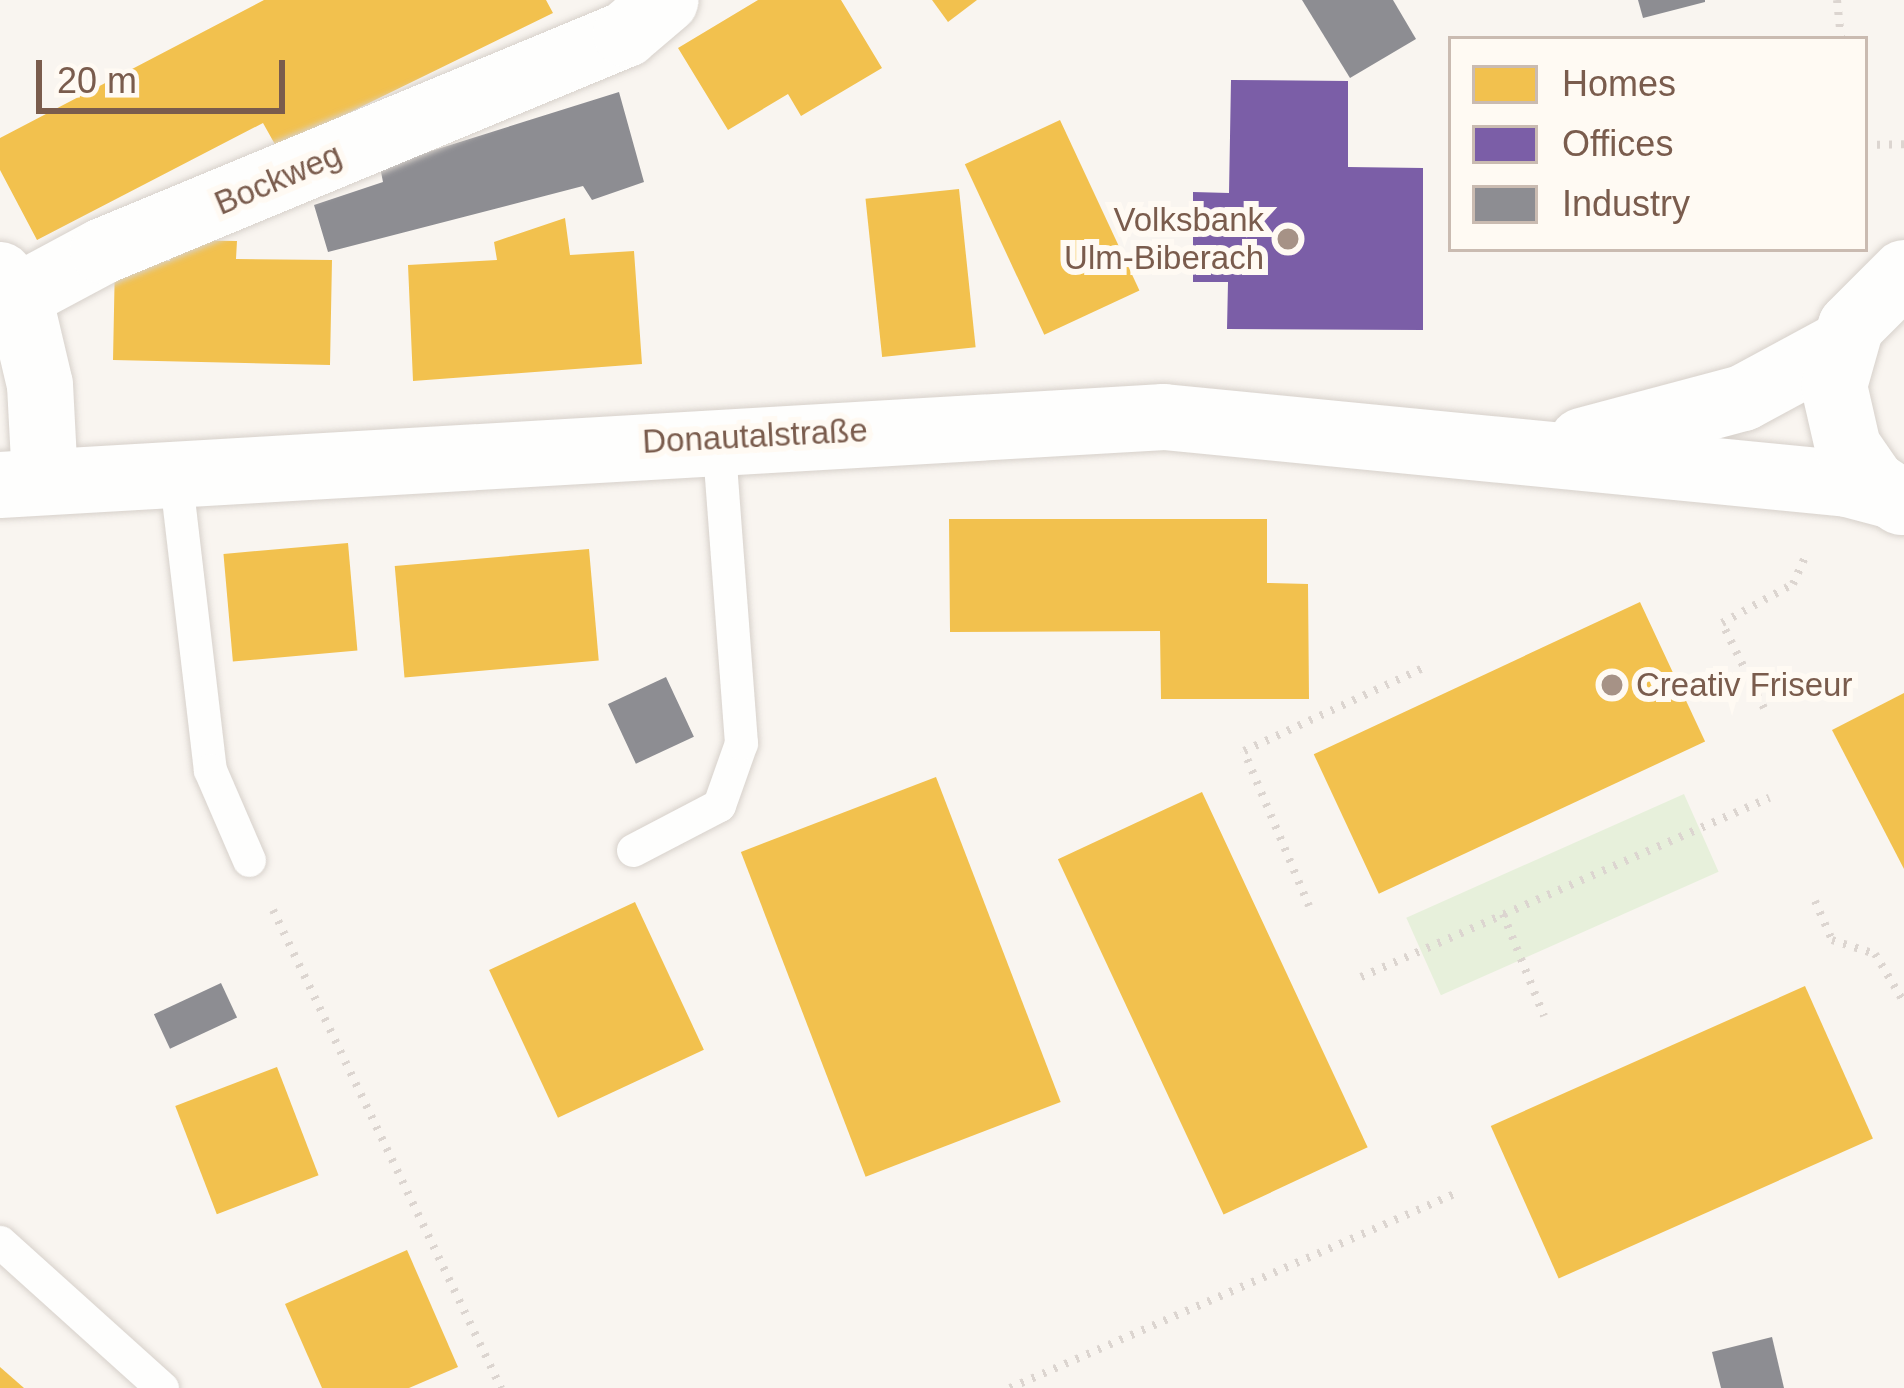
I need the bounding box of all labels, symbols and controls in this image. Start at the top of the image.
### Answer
scale bar [42,36,291,110]
legend [1448,36,1868,252]
text: 20 m [57,60,137,101]
text: Homes [1562,63,1676,104]
text: Offices [1562,123,1673,164]
street label: Bockweg [209,135,347,223]
text: Industry [1562,183,1690,224]
place label: Volksbank Ulm-Biberach [1064,200,1264,278]
marker: Volksbank Ulm-Biberach [1275,226,1301,252]
street label: Donautalstraße [641,410,869,462]
place label: Creativ Friseur [1636,665,1852,705]
marker: Creativ Friseur [1599,672,1625,698]

